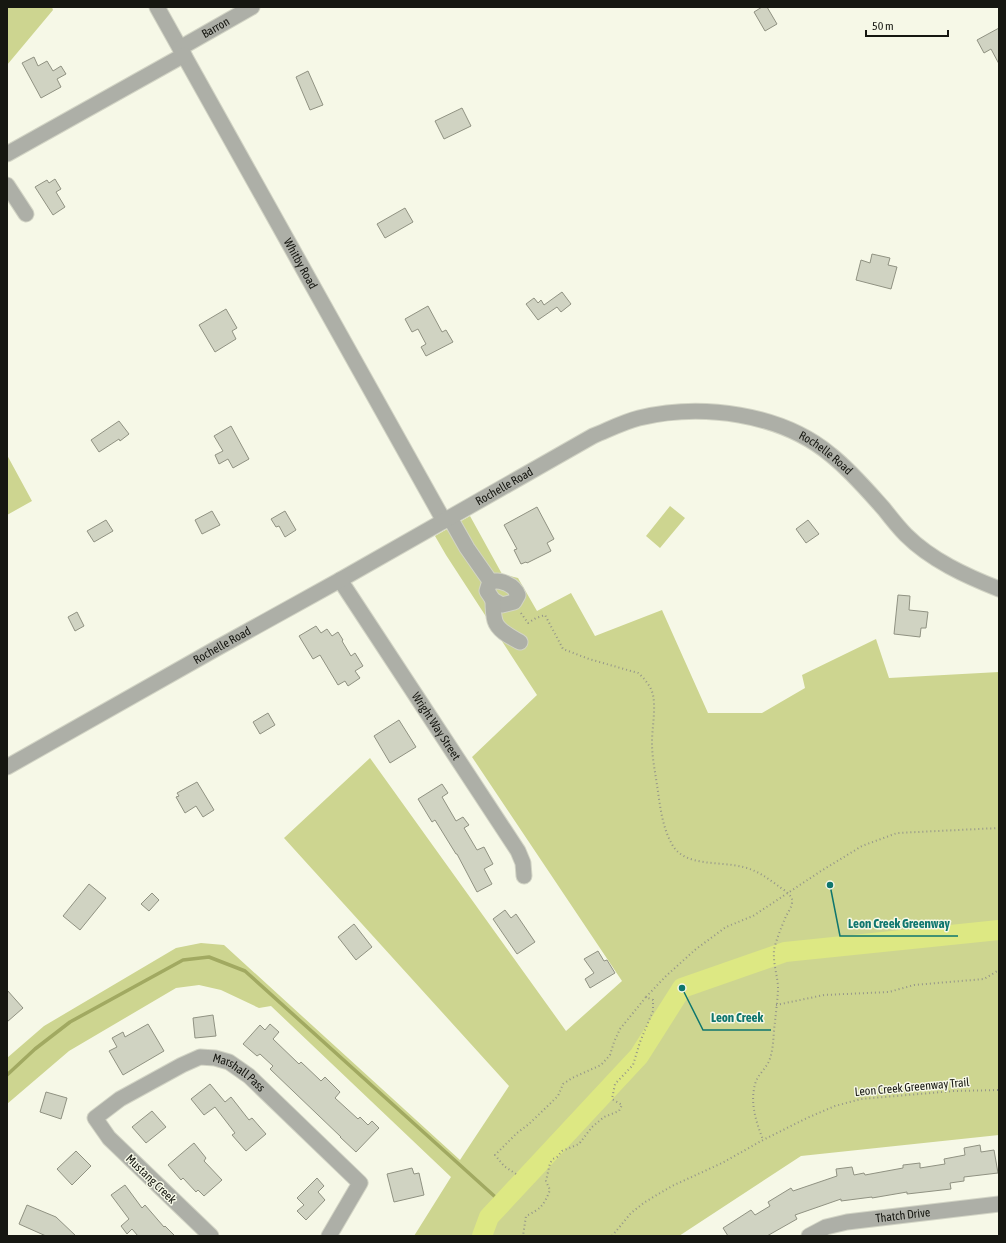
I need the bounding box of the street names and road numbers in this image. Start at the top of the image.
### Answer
street label: Barron [199,14,232,41]
street label: Whitby Road [281,236,320,292]
street label: Rochelle Road [797,428,855,478]
street label: Rochelle Road [473,465,535,508]
street label: Rochelle Road [191,624,253,667]
street label: Wright Way Street [409,690,464,763]
street label: Marshall Pass [211,1051,268,1095]
street label: Leon Creek Greenway Trail [854,1075,971,1099]
street label: Mustang Creek [123,1151,180,1207]
street label: Thatch Drive [875,1205,931,1226]

